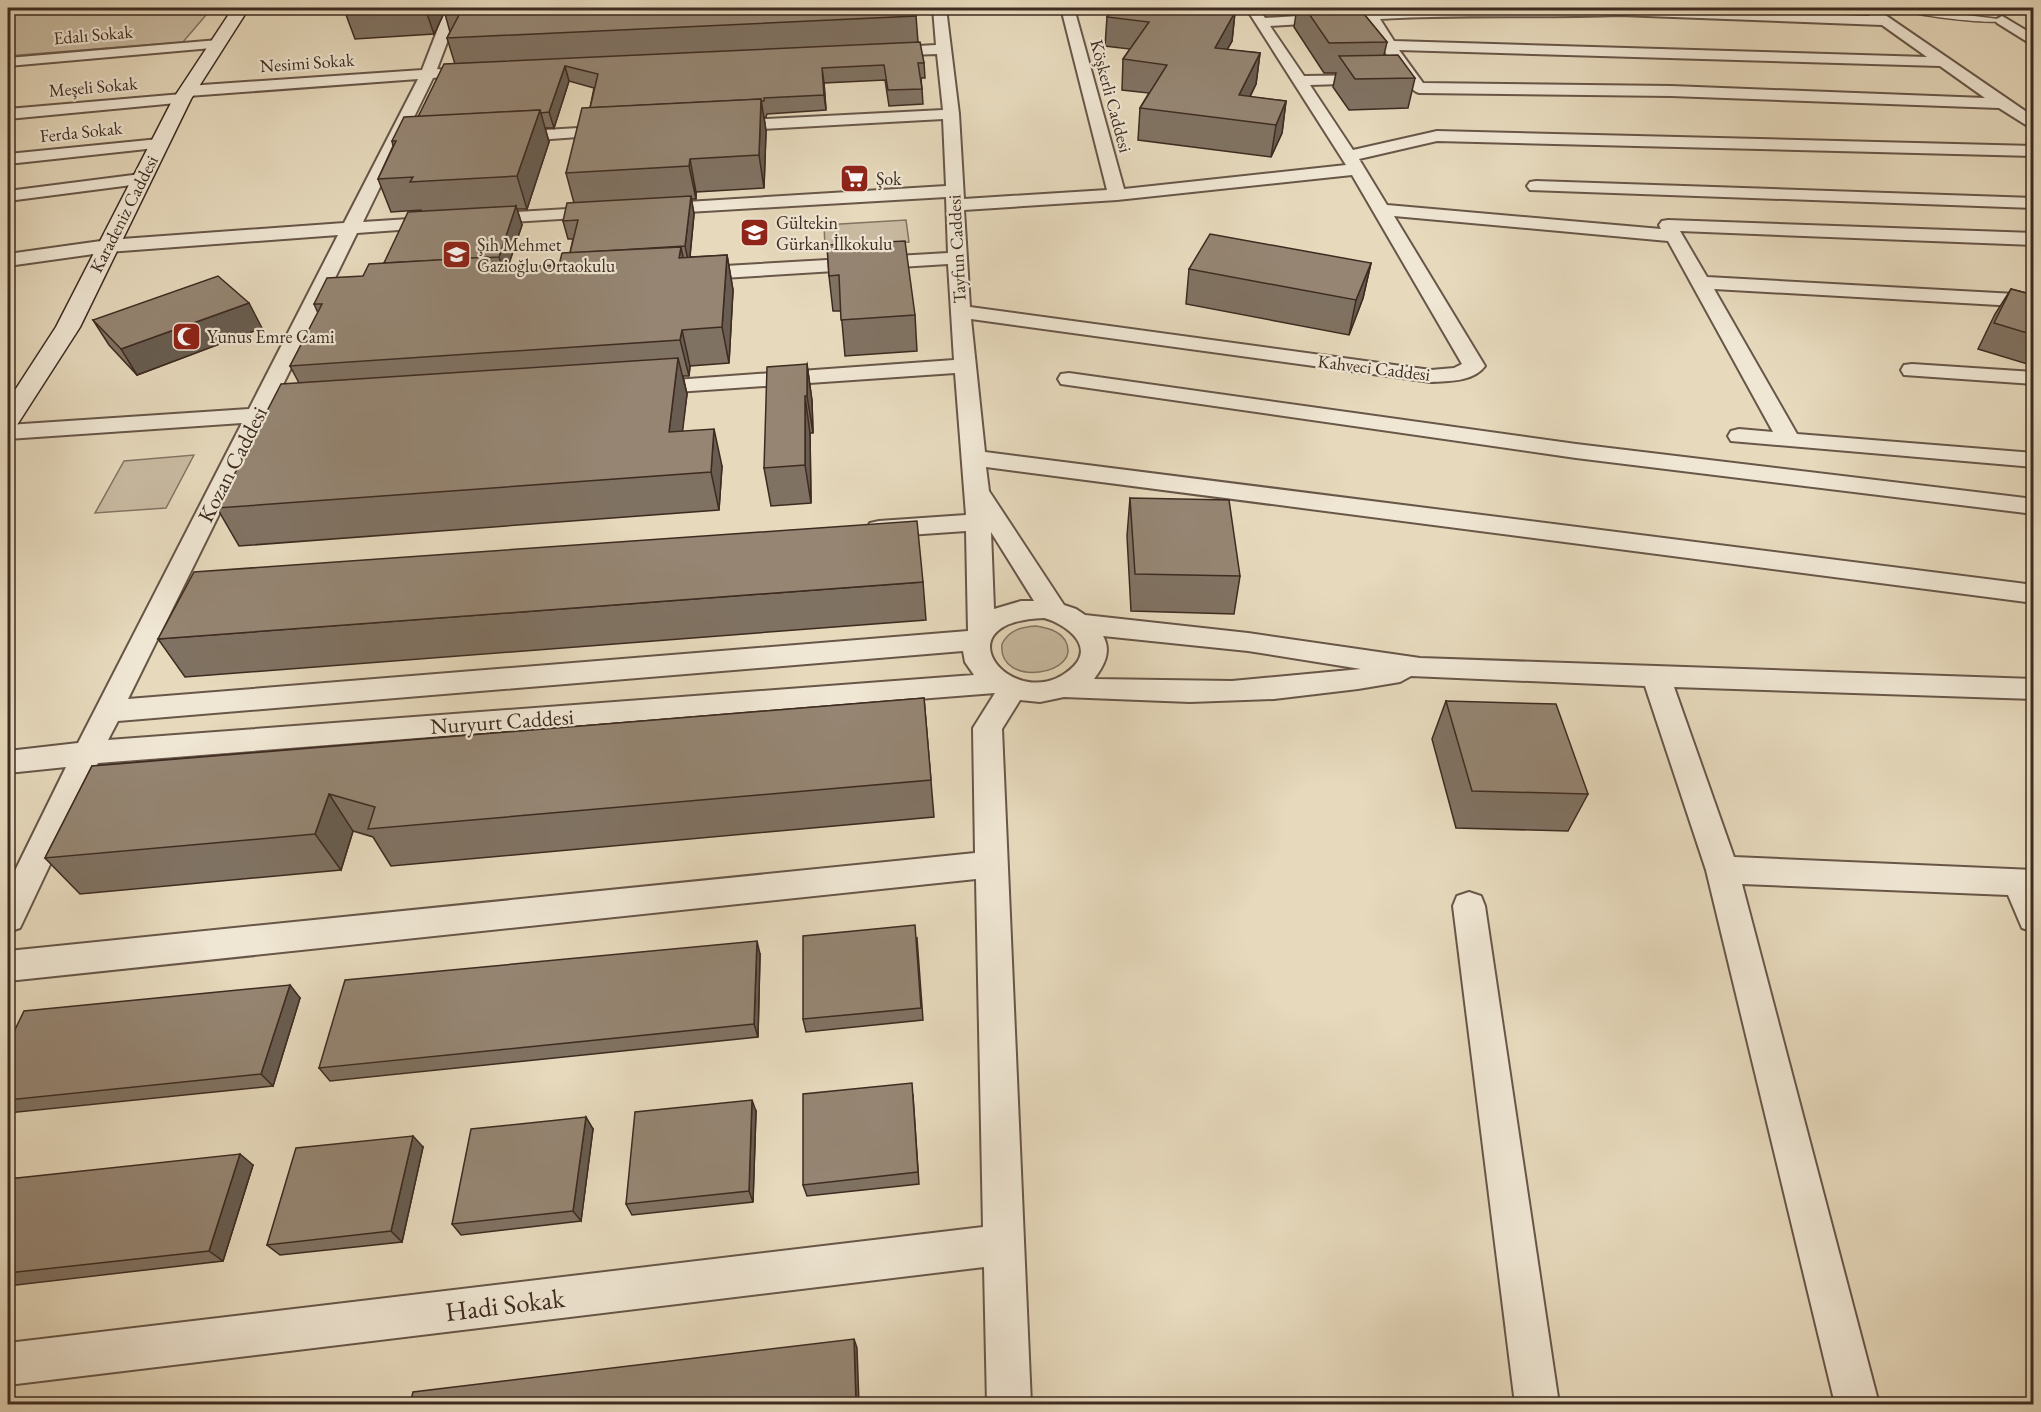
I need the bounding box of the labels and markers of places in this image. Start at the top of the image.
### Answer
supermarket icon: Şok [839,163,871,195]
place label: Şok [876,167,902,190]
place label: Gültekin Gürkan İlkokulu [776,211,893,255]
school or university icon: Gültekin Gürkan İlkokulu [739,217,771,249]
place label: Şıh Mehmet Gazioğlu Ortaokulu [477,233,616,277]
school or university icon: Şıh Mehmet Gazioğlu Ortaokulu [440,239,472,271]
mosque icon: Yunus Emre Cami [170,321,202,353]
place label: Yunus Emre Cami [207,325,335,348]

